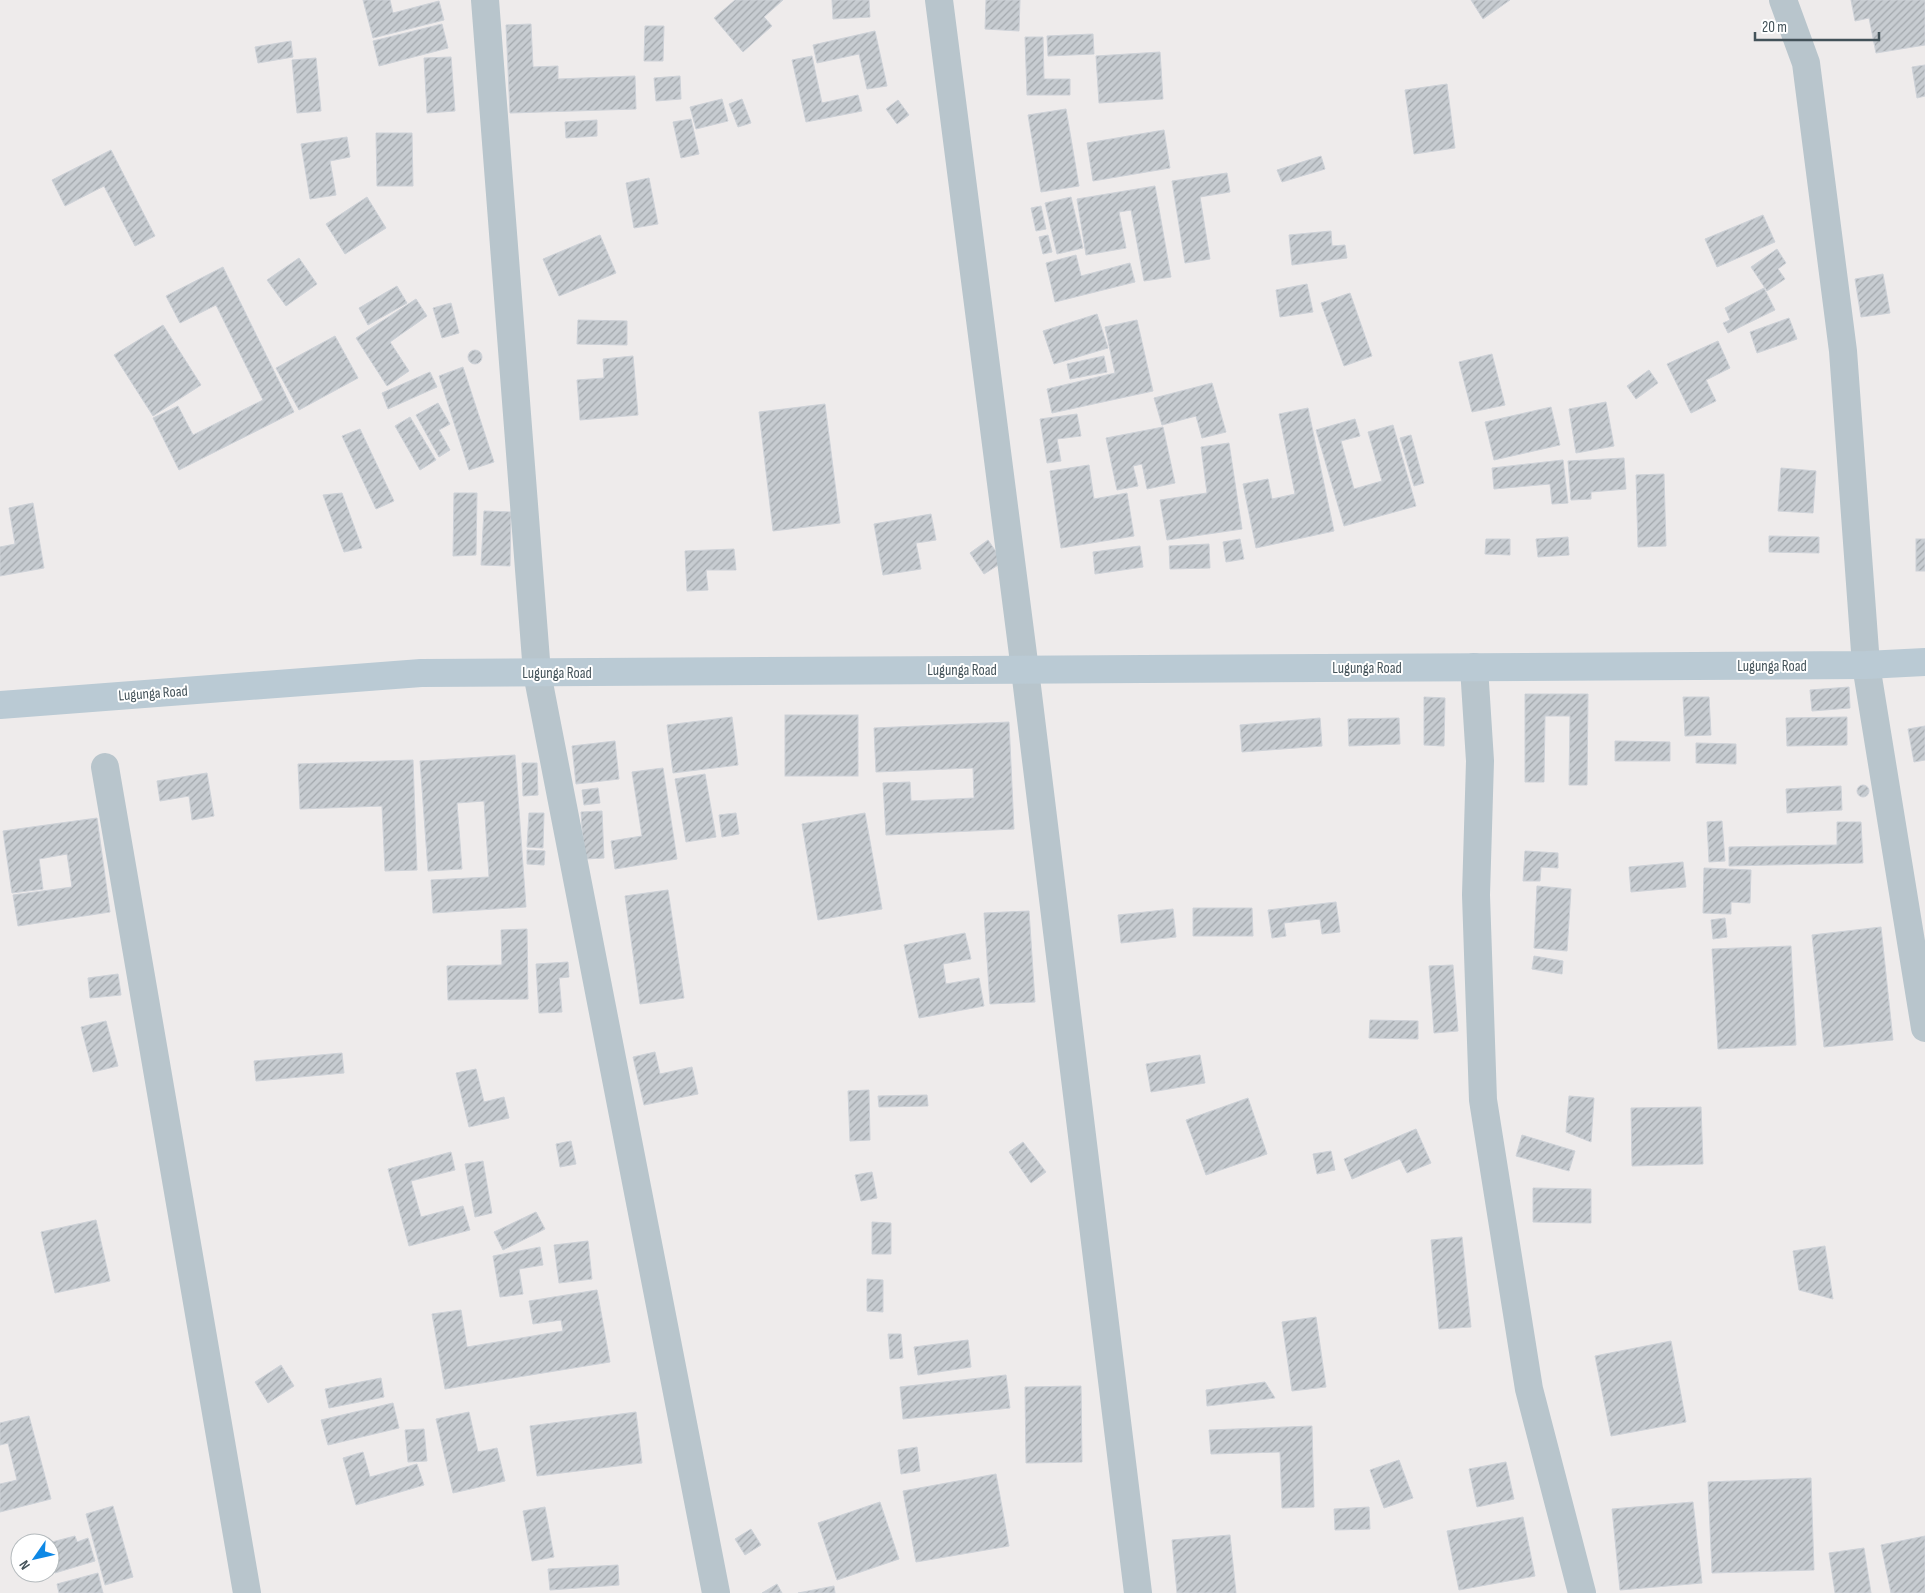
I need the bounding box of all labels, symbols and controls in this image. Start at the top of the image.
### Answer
scale bar [1755,10,1879,42]
text: 20 m [1762,18,1787,37]
street label: Lugunga Road [1737,657,1807,676]
street label: Lugunga Road [1332,659,1402,678]
street label: Lugunga Road [927,661,997,680]
street label: Lugunga Road [522,664,592,683]
street label: Lugunga Road [118,682,188,705]
north arrow [10,1533,60,1583]
text: N [15,1557,34,1573]

